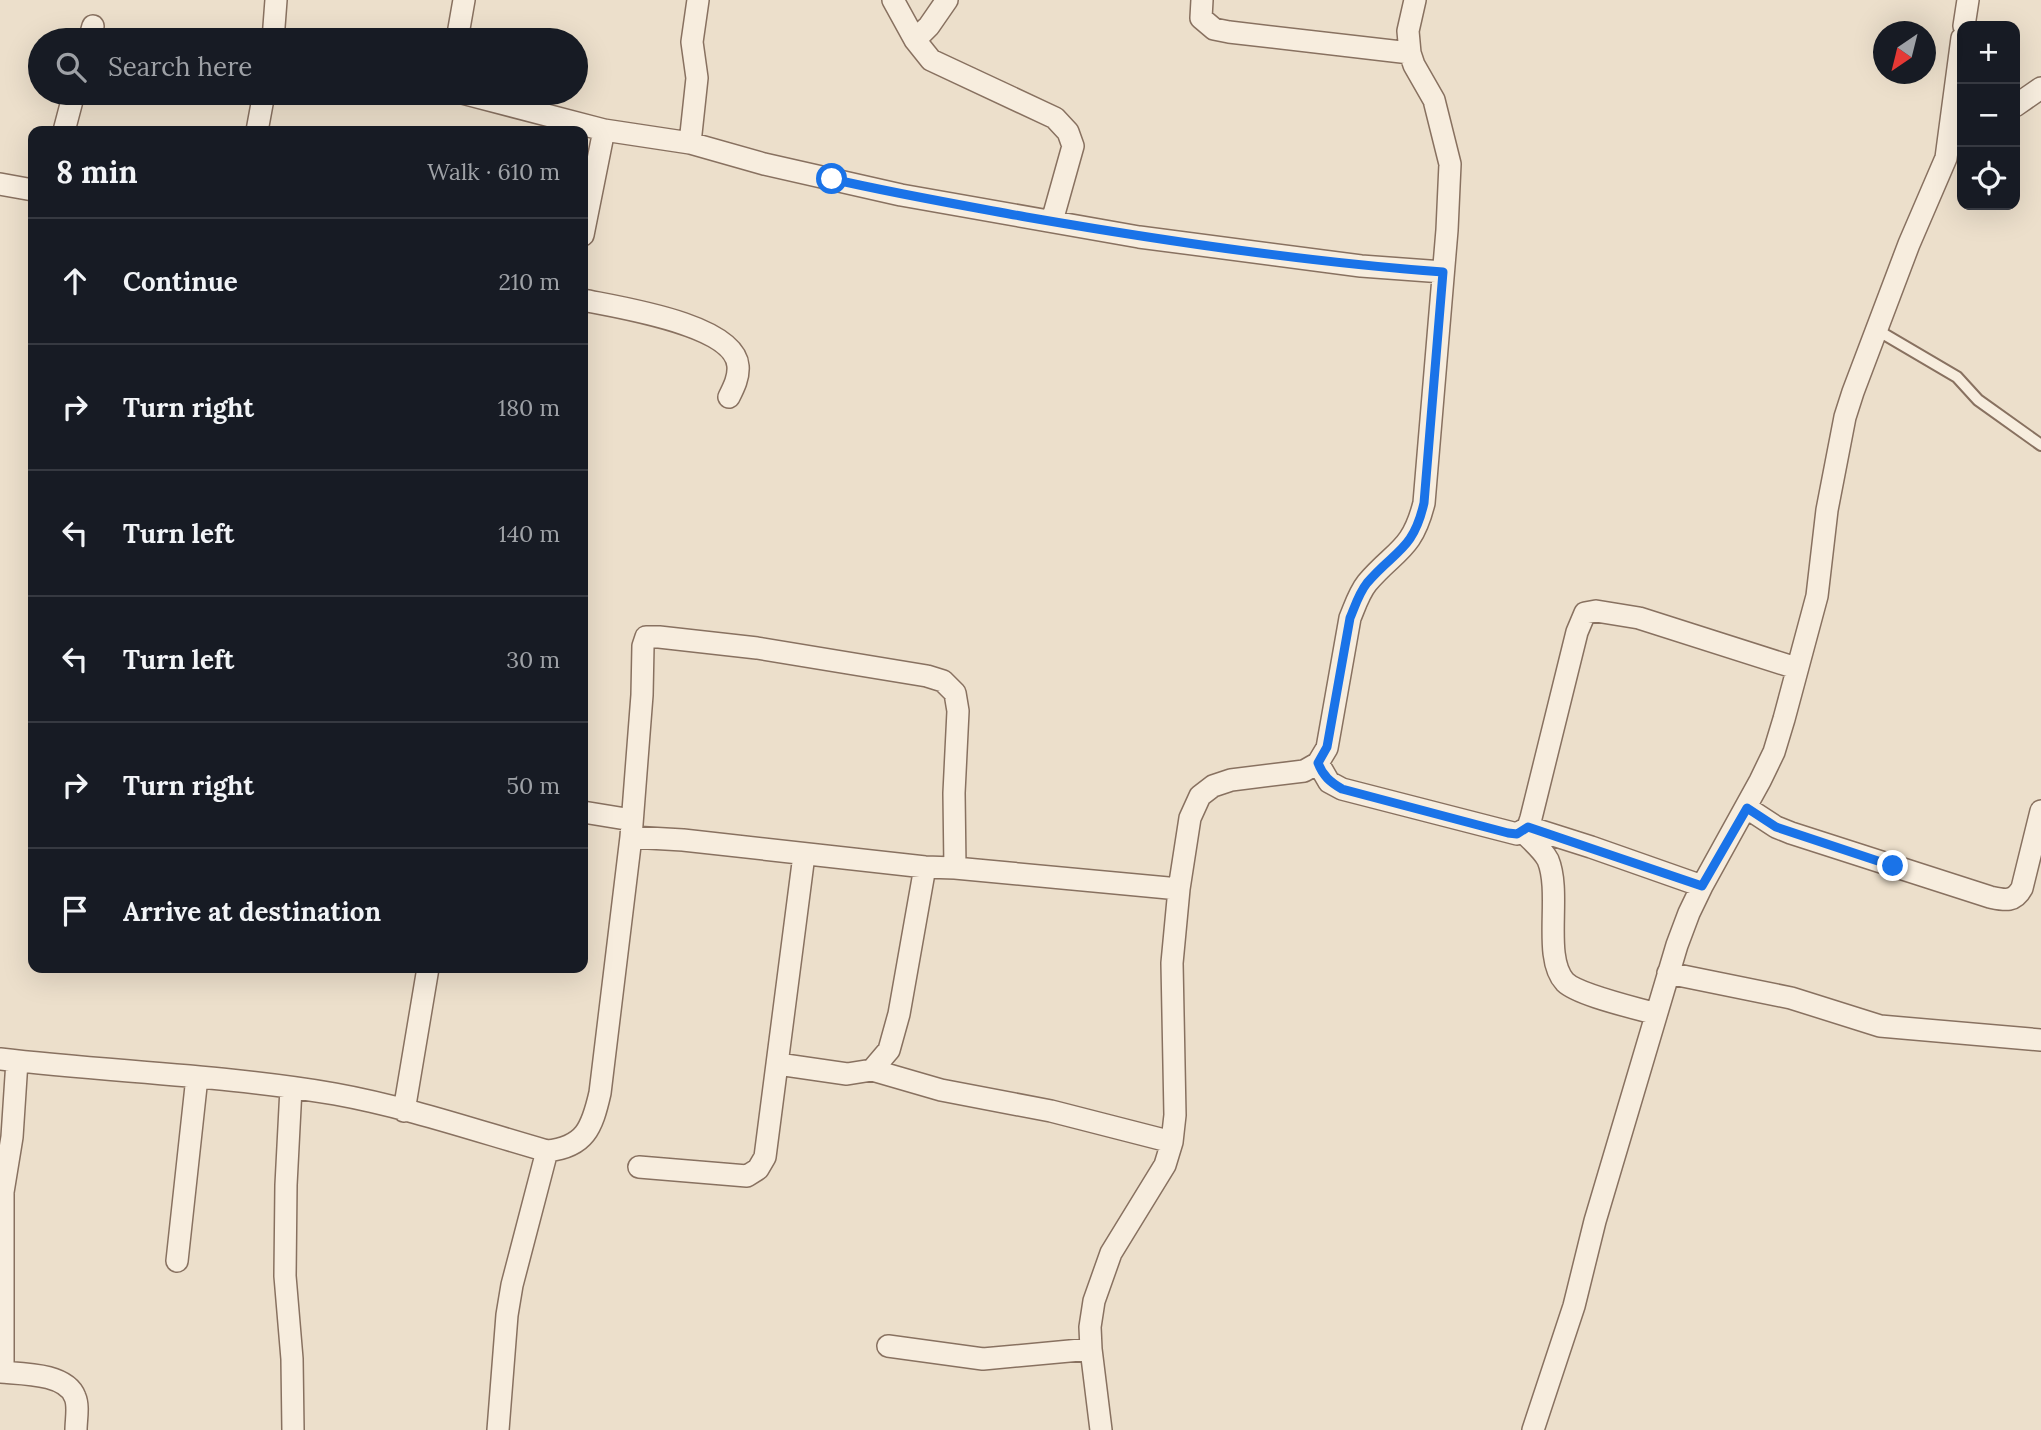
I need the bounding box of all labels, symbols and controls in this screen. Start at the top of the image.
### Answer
north arrow [1873,21,1936,84]
map controls [1957,21,2020,210]
button: + [1957,21,2020,84]
search box [28,28,588,105]
icon: search [52,48,90,86]
text: Search here [108,50,252,83]
button: − [1957,84,2020,147]
button: locate [1957,147,2020,210]
text: 8 min [56,153,138,191]
text: Walk · 610 m [427,157,560,186]
route start [816,163,847,194]
icon: ahead [56,262,94,300]
text: Continue [123,265,238,298]
text: 210 m [498,267,560,296]
icon: right [56,388,94,426]
text: Turn right [123,391,254,424]
text: 180 m [498,393,560,422]
icon: left [56,514,94,552]
text: Turn left [123,517,234,550]
text: 140 m [498,519,560,548]
icon: left [56,640,94,678]
text: Turn left [123,643,234,676]
text: 30 m [506,645,560,674]
icon: right [56,766,94,804]
text: Turn right [123,769,254,802]
text: 50 m [507,771,560,800]
route end [1877,850,1908,881]
icon: arrive [56,892,94,930]
text: Arrive at destination [123,895,381,928]

